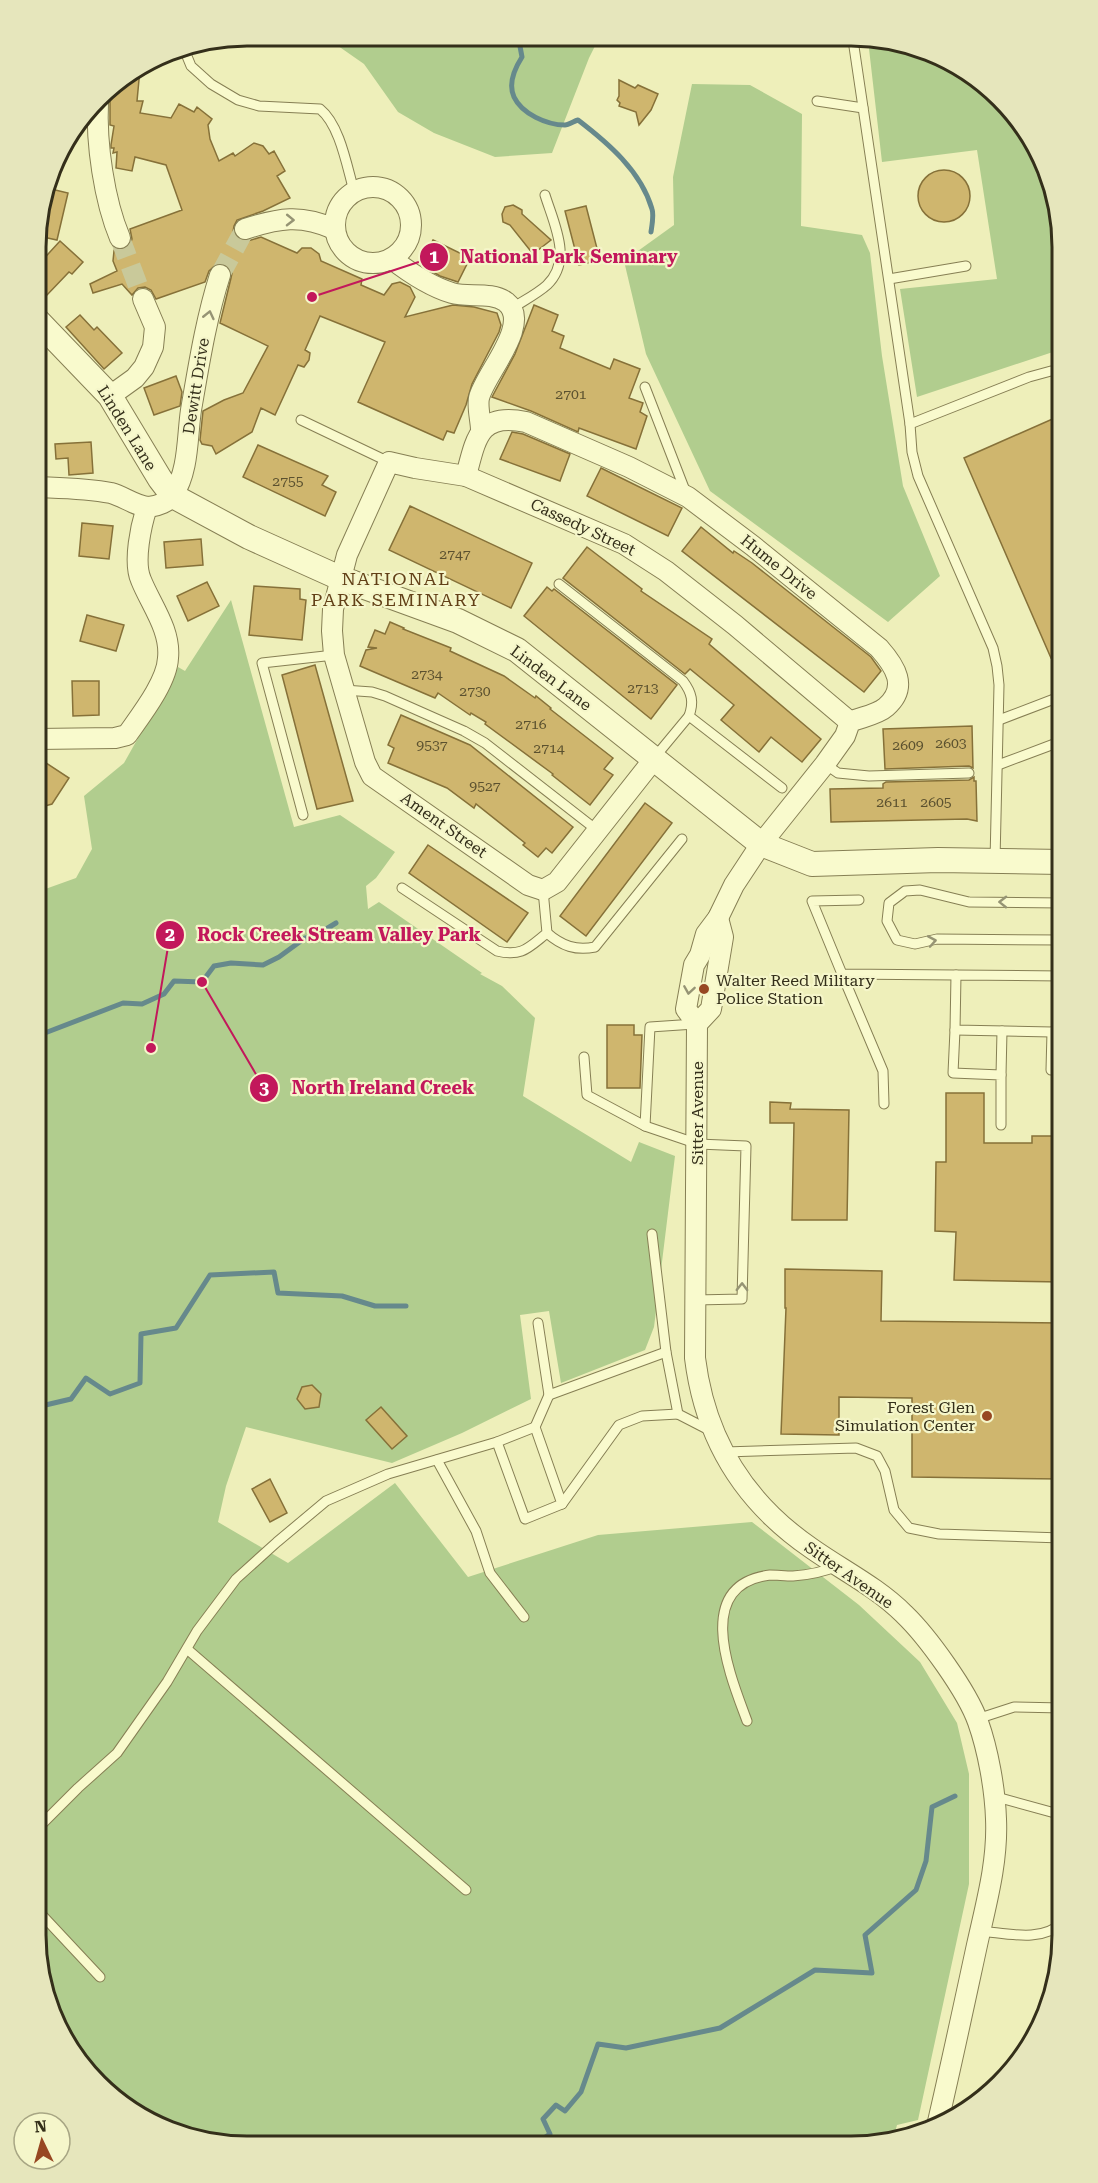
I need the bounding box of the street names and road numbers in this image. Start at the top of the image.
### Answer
street label: Dewitt Drive [179,336,213,436]
street label: Linden Lane [93,382,161,474]
street label: Cassedy Street [527,494,639,560]
street label: Hume Drive [737,531,821,604]
street label: Linden Lane [507,641,595,715]
street label: Ament Street [397,788,491,862]
street label: Sitter Avenue [688,1061,707,1165]
street label: Sitter Avenue [801,1537,897,1613]

